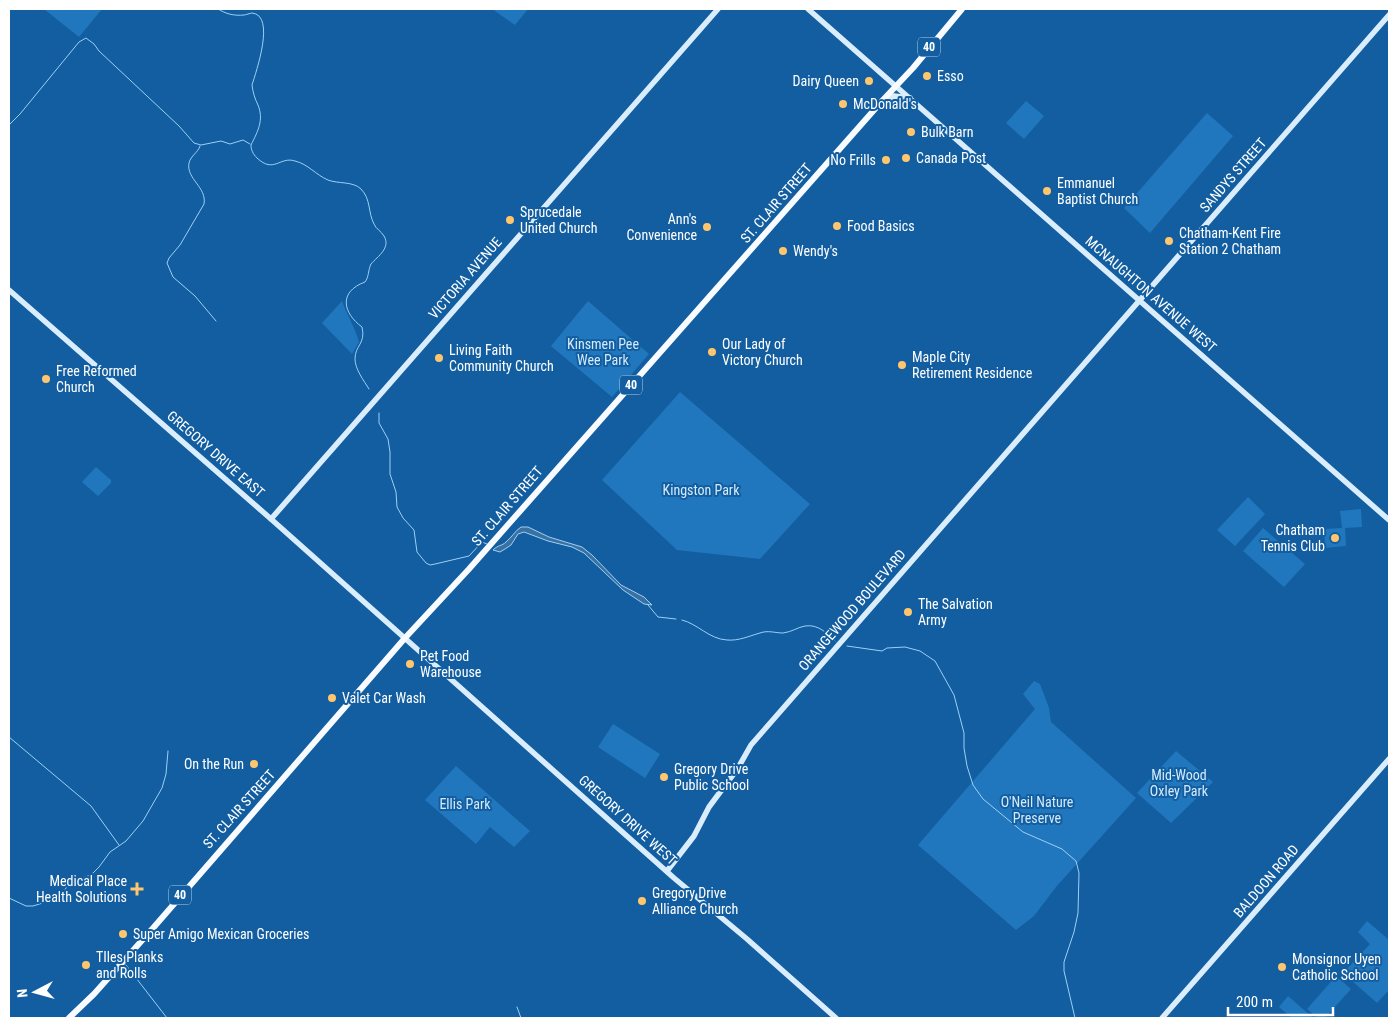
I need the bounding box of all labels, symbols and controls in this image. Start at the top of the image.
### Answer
road number: 40 [918,38,940,56]
place label: Esso [937,68,964,84]
marker: Esso [921,70,933,82]
place label: Dairy Queen [793,73,859,89]
marker: Dairy Queen [863,75,875,87]
place label: McDonald's [853,96,917,112]
marker: McDonald's [837,98,849,110]
place label: Bulk Barn [921,124,974,140]
marker: Bulk Barn [905,126,917,138]
street label: SANDYS STREET [1197,135,1269,215]
place label: Canada Post [916,150,986,166]
place label: No Frills [830,152,876,168]
marker: Canada Post [900,152,912,164]
marker: No Frills [880,154,892,166]
street label: ST. CLAIR STREET [737,160,815,246]
place label: Emmanuel Baptist Church [1057,175,1138,207]
marker: Emmanuel Baptist Church [1041,185,1053,197]
place label: Sprucedale United Church [520,204,598,236]
place label: Ann's Convenience [626,211,697,243]
marker: Sprucedale United Church [504,214,516,226]
place label: Food Basics [847,218,915,234]
marker: Food Basics [831,220,843,232]
marker: Ann's Convenience [701,221,713,233]
place label: Chatham-Kent Fire Station 2 Chatham [1179,225,1281,257]
street label: MCNAUGHTON AVENUE WEST [1082,233,1220,355]
street label: VICTORIA AVENUE [425,234,505,322]
marker: Chatham-Kent Fire Station 2 Chatham [1163,235,1175,247]
place label: Wendy's [793,243,838,259]
marker: Wendy's [777,245,789,257]
park label: Kinsmen Pee Wee Park [567,336,639,368]
place label: Our Lady of Victory Church [722,336,803,368]
place label: Living Faith Community Church [449,342,554,374]
marker: Our Lady of Victory Church [706,346,718,358]
place label: Maple City Retirement Residence [912,349,1033,381]
marker: Living Faith Community Church [433,352,445,364]
marker: Maple City Retirement Residence [896,359,908,371]
place label: Free Reformed Church [56,363,137,395]
marker: Free Reformed Church [40,373,52,385]
road number: 40 [620,376,642,394]
street label: GREGORY DRIVE EAST [164,407,268,501]
street label: ST. CLAIR STREET [468,463,546,549]
park label: Kingston Park [663,482,740,498]
place label: Chatham Tennis Club [1261,522,1325,554]
marker: Chatham Tennis Club [1329,532,1341,544]
street label: ORANGEWOOD BOULEVARD [795,546,909,674]
place label: The Salvation Army [918,596,993,628]
marker: The Salvation Army [902,606,914,618]
place label: Pet Food Warehouse [420,648,482,680]
marker: Pet Food Warehouse [404,658,416,670]
place label: Valet Car Wash [342,690,426,706]
marker: Valet Car Wash [326,692,338,704]
place label: On the Run [184,756,244,772]
marker: On the Run [248,758,260,770]
place label: Gregory Drive Public School [674,761,749,793]
street label: ST. CLAIR STREET [200,766,278,852]
park label: Mid-Wood Oxley Park [1150,767,1209,799]
marker: Gregory Drive Public School [658,771,670,783]
street label: GREGORY DRIVE WEST [576,772,680,868]
park label: O'Neil Nature Preserve [1001,794,1074,826]
park label: Ellis Park [439,796,491,812]
street label: BALDOON ROAD [1230,841,1302,921]
place label: Medical Place Health Solutions [36,873,127,905]
marker: Medical Place Health Solutions [131,883,143,895]
place label: Gregory Drive Alliance Church [652,885,738,917]
road number: 40 [169,886,191,904]
marker: Gregory Drive Alliance Church [636,895,648,907]
place label: Super Amigo Mexican Groceries [133,926,310,942]
marker: Super Amigo Mexican Groceries [117,928,129,940]
place label: TIles Planks and Rolls [96,949,163,981]
place label: Monsignor Uyen Catholic School [1292,951,1381,983]
marker: TIles Planks and Rolls [80,959,92,971]
marker: Monsignor Uyen Catholic School [1276,961,1288,973]
north arrow [10,967,60,1017]
scale bar [1228,984,1333,1016]
text: N [14,988,30,998]
text: 200 m [1236,993,1273,1011]

